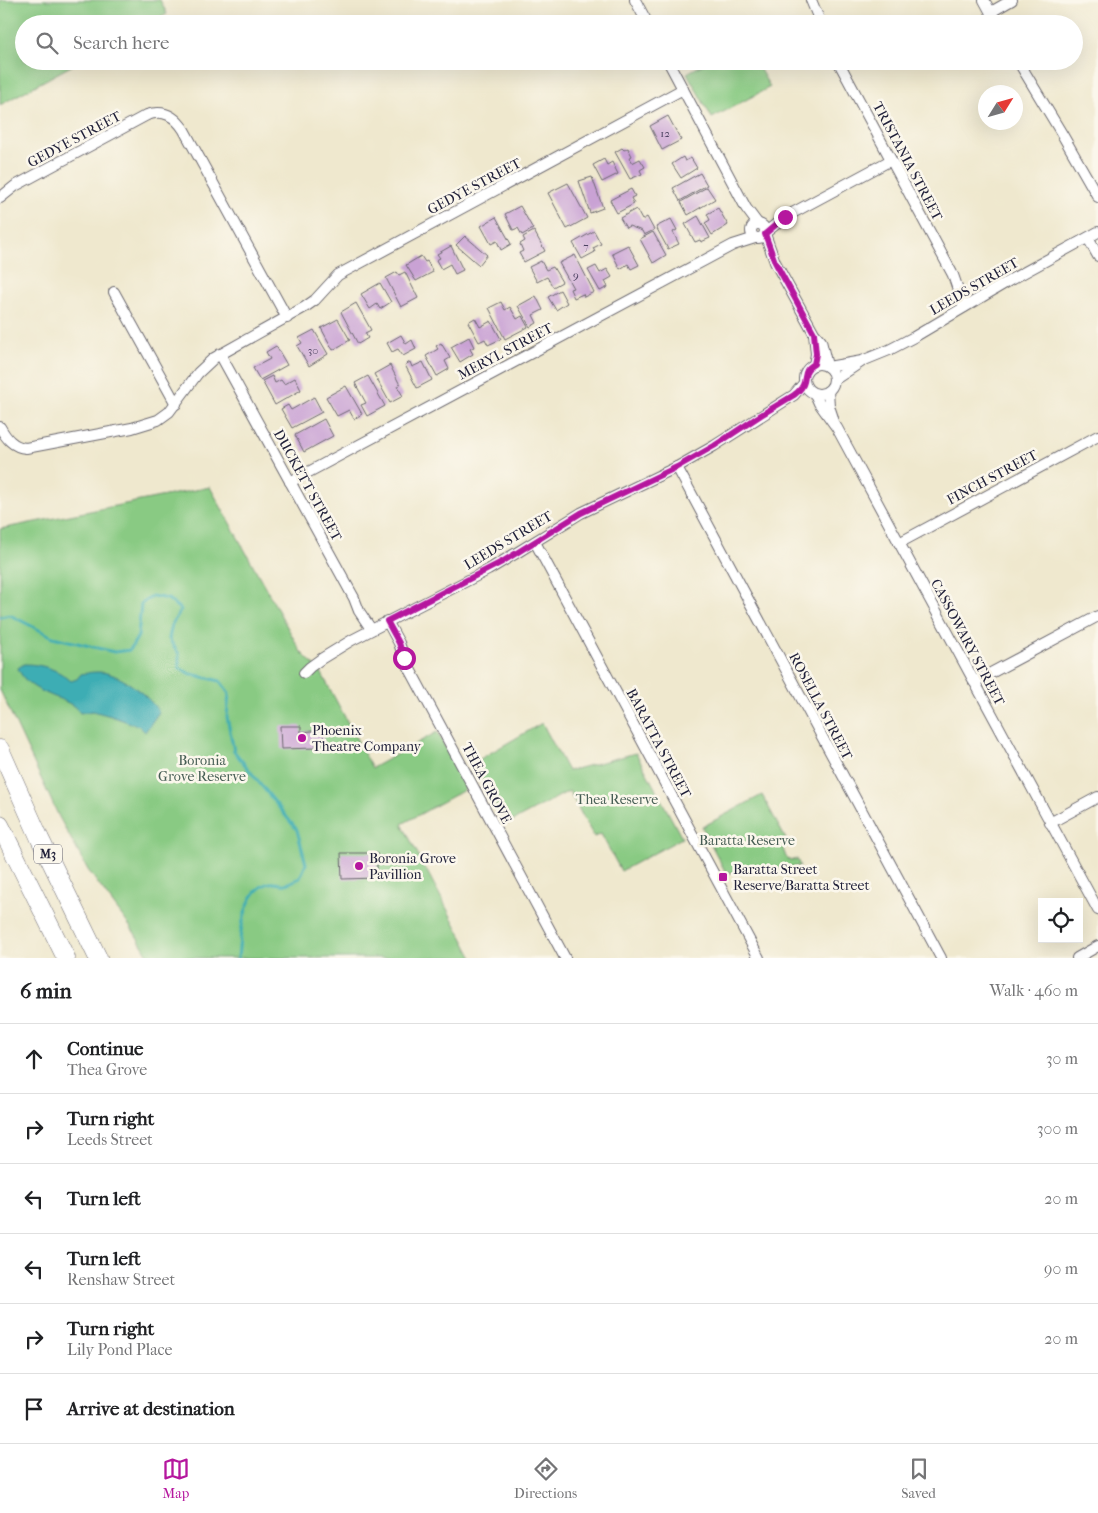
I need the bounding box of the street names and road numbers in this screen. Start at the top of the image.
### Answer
street label: TRISTANIA STREET [869,99,946,224]
street label: GEDYE STREET [25,107,124,171]
street label: GEDYE STREET [425,154,524,218]
street label: LEEDS STREET [927,254,1022,319]
street label: MERYL STREET [455,319,556,384]
street label: DUCKETT STREET [270,426,346,545]
street label: FINCH STREET [944,446,1041,508]
street label: LEEDS STREET [461,507,556,573]
street label: CASSOWARY STREET [927,576,1008,709]
street label: ROSELLA STREET [785,650,856,763]
street label: BARATTA STREET [623,686,695,801]
street label: THEA GROVE [458,740,515,827]
road number: M3 [34,844,62,864]

